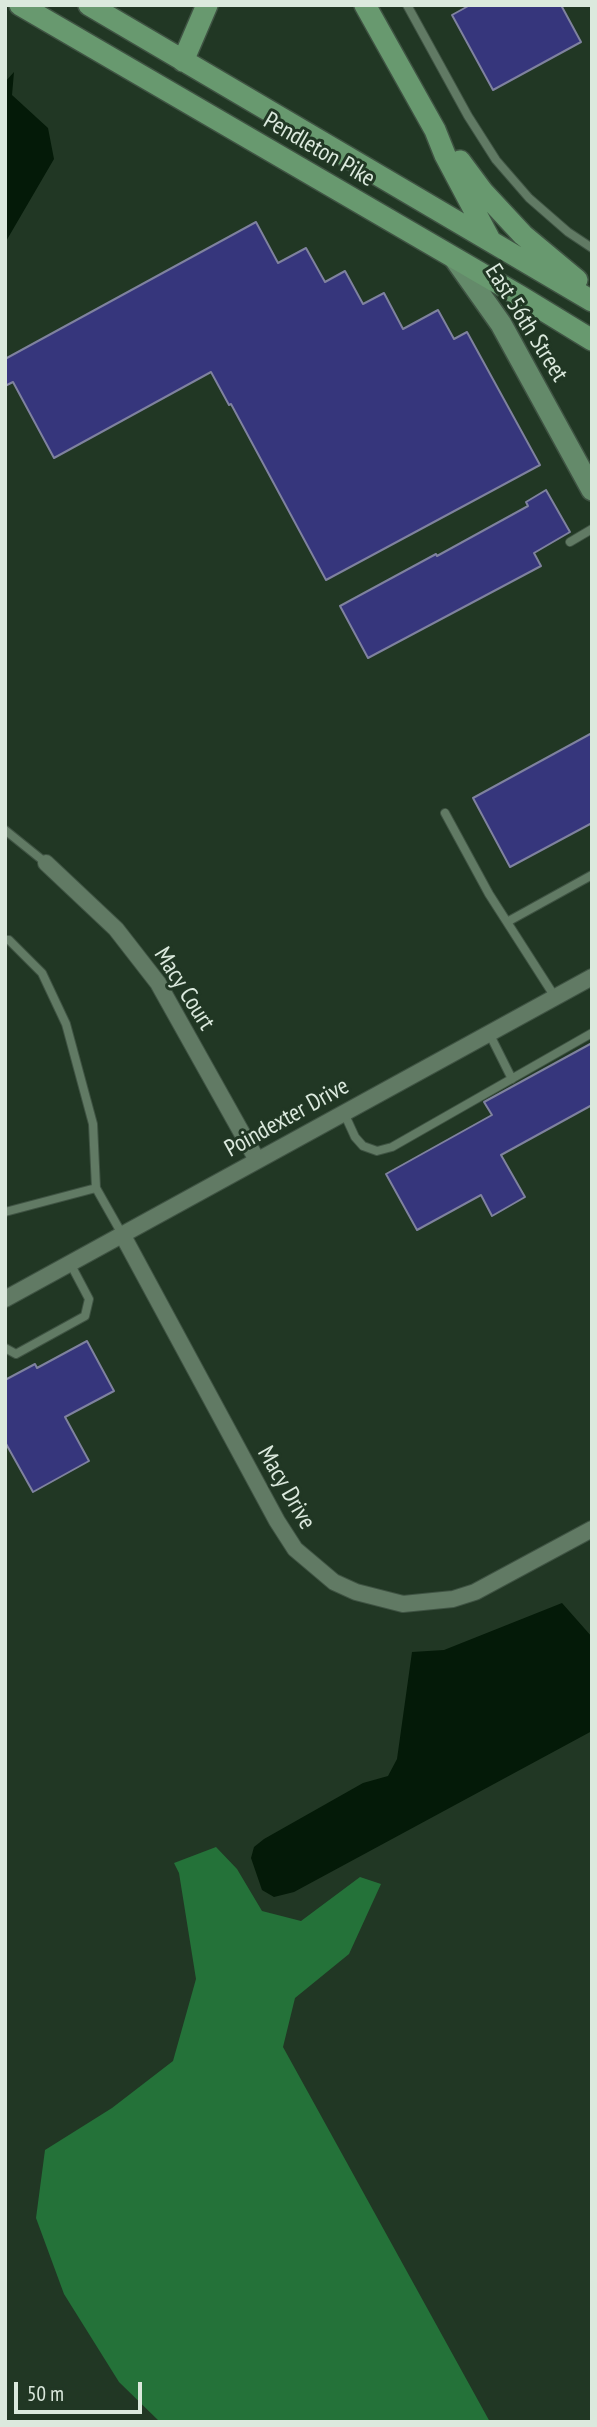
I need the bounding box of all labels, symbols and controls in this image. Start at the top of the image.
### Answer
street label: Pendleton Pike [258,107,380,193]
street label: East 56th Street [478,259,574,387]
street label: Macy Court [147,942,221,1036]
street label: Poindexter Drive [220,1072,354,1164]
street label: Macy Drive [251,1441,321,1535]
scale bar [18,2368,145,2412]
text: 50 m [27,2380,64,2407]

